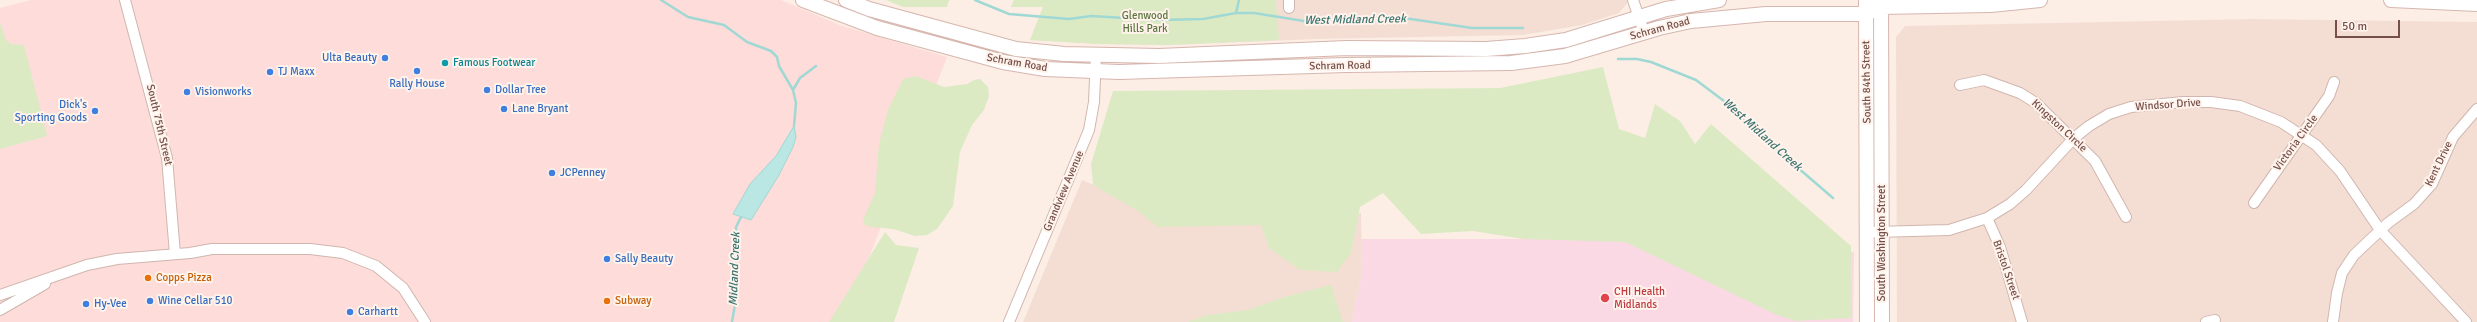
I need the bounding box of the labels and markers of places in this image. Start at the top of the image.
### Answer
place label: Ulta Beauty [322,51,377,65]
marker: Ulta Beauty [380,53,390,63]
place label: Famous Footwear [453,56,535,70]
marker: Famous Footwear [440,58,450,68]
place label: TJ Maxx [278,65,315,79]
marker: Rally House [412,66,422,76]
marker: TJ Maxx [265,67,275,77]
place label: Rally House [389,77,445,91]
place label: Dollar Tree [495,83,546,97]
place label: Visionworks [195,85,252,99]
marker: Dollar Tree [482,85,492,95]
marker: Visionworks [182,87,192,97]
place label: Dick's Sporting Goods [15,98,87,124]
place label: Lane Bryant [512,102,568,116]
marker: Lane Bryant [499,104,509,114]
marker: Dick's Sporting Goods [90,106,100,116]
place label: JCPenney [560,166,605,180]
marker: JCPenney [547,168,557,178]
place label: Sally Beauty [615,252,673,266]
marker: Sally Beauty [602,254,612,264]
place label: Copps Pizza [156,271,212,285]
marker: Copps Pizza [143,273,153,283]
place label: CHI Health Midlands [1614,285,1665,311]
marker: CHI Health Midlands [1599,292,1611,304]
place label: Wine Cellar 510 [158,294,233,308]
place label: Subway [615,294,651,308]
marker: Wine Cellar 510 [145,296,155,306]
marker: Subway [602,296,612,306]
place label: Hy-Vee [94,297,127,311]
marker: Hy-Vee [81,299,91,309]
place label: Carhartt [358,305,398,319]
marker: Carhartt [345,307,355,317]

